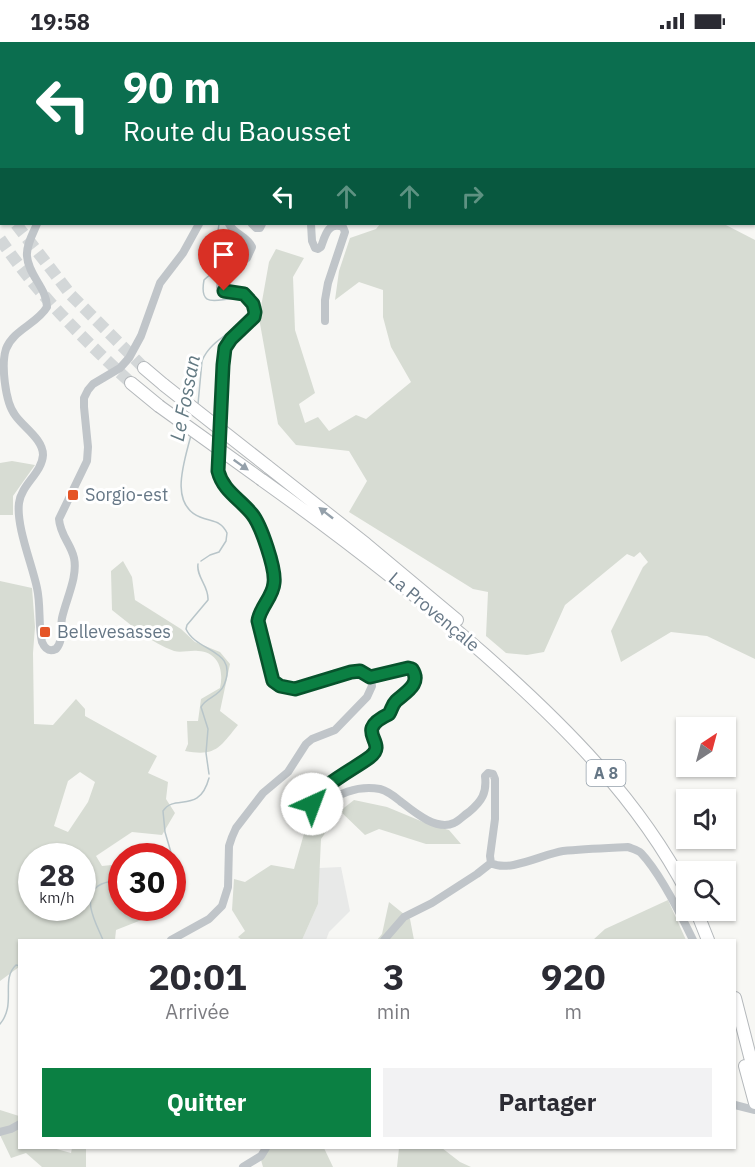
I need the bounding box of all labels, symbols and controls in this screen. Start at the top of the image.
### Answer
text: 19:58 [30,7,90,36]
text: 90 m [123,60,221,115]
icon: left [24,66,102,144]
text: Route du Baousset [123,113,351,148]
icon: left [267,180,300,213]
icon: ahead [330,180,363,213]
icon: ahead [393,180,426,213]
icon: right [456,180,489,213]
pin [198,229,249,291]
icon: arrive [207,238,240,271]
water label: Le Fossan [163,353,206,443]
one-way arrow [232,459,248,471]
place label: Sorgio-est [85,483,168,506]
marker: Sorgio-est [66,488,80,502]
one-way arrow [319,507,334,519]
street label: La Provençale [384,567,485,657]
place label: Bellevesasses [57,620,171,643]
marker: Bellevesasses [38,625,52,639]
north arrow [676,717,736,777]
map controls [676,717,736,921]
road number: A 8 [586,760,626,786]
position arrow [280,772,344,836]
button: sound [676,789,736,849]
speed limit sign: 30 [108,843,186,921]
text: 28 [39,855,75,894]
button: search [676,861,736,921]
text: km/h [39,888,75,907]
text: 20:01 [148,953,247,1000]
text: 3 [383,953,405,1000]
text: 920 [541,953,606,1000]
text: Arrivée [165,998,229,1025]
text: min [377,998,411,1025]
text: m [565,998,582,1025]
button: Quitter [42,1068,371,1137]
button: Partager [383,1068,712,1137]

